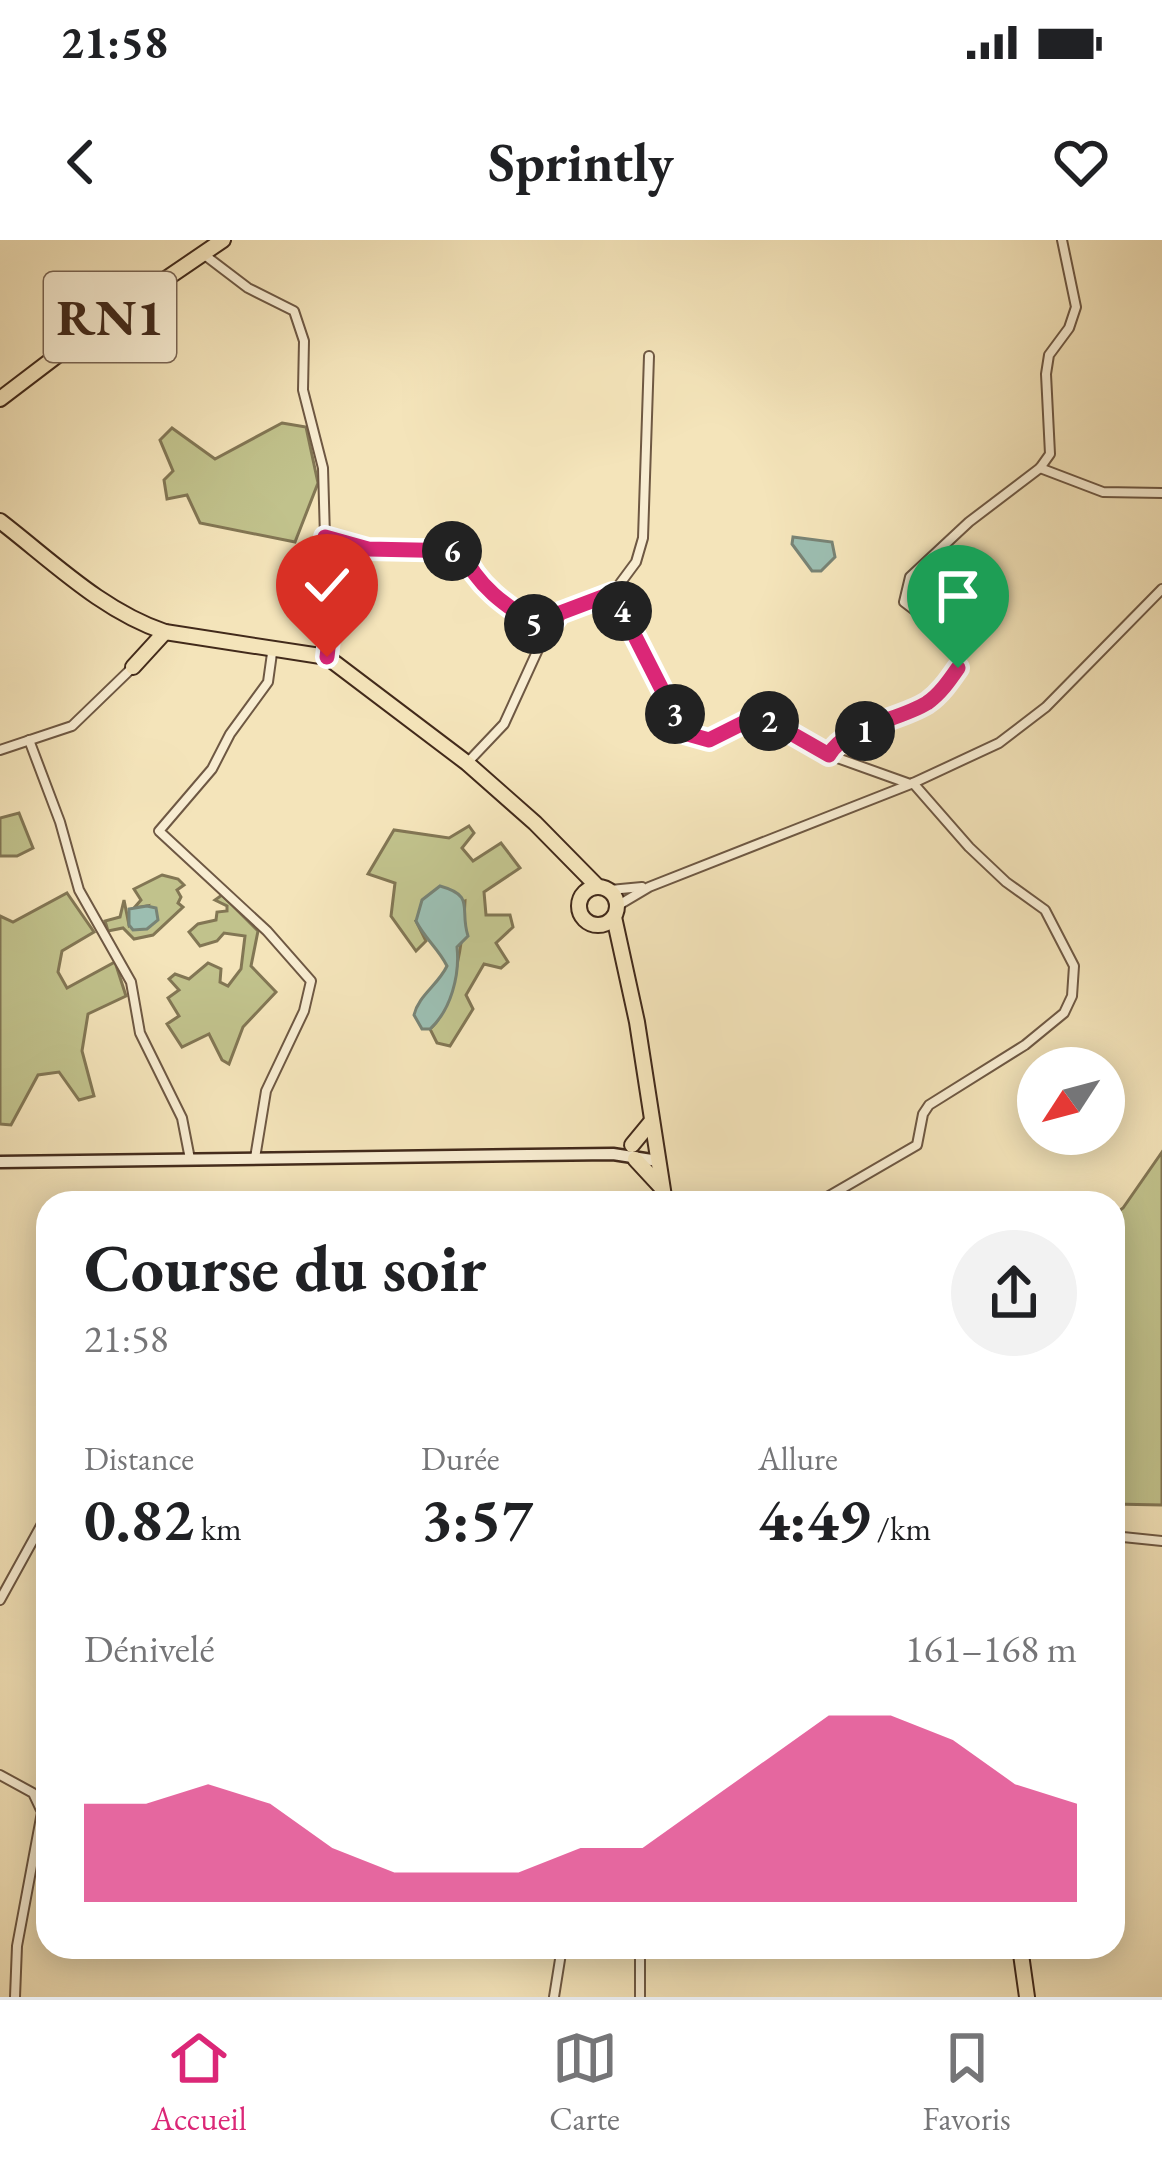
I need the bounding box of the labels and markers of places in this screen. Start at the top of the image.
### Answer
pin: 6 [422,521,482,581]
pin [276,534,378,657]
pin [907,545,1009,668]
pin: 4 [592,581,652,641]
pin: 5 [504,594,564,654]
pin: 3 [645,684,705,744]
pin: 2 [739,691,799,751]
pin: 1 [835,701,895,761]

